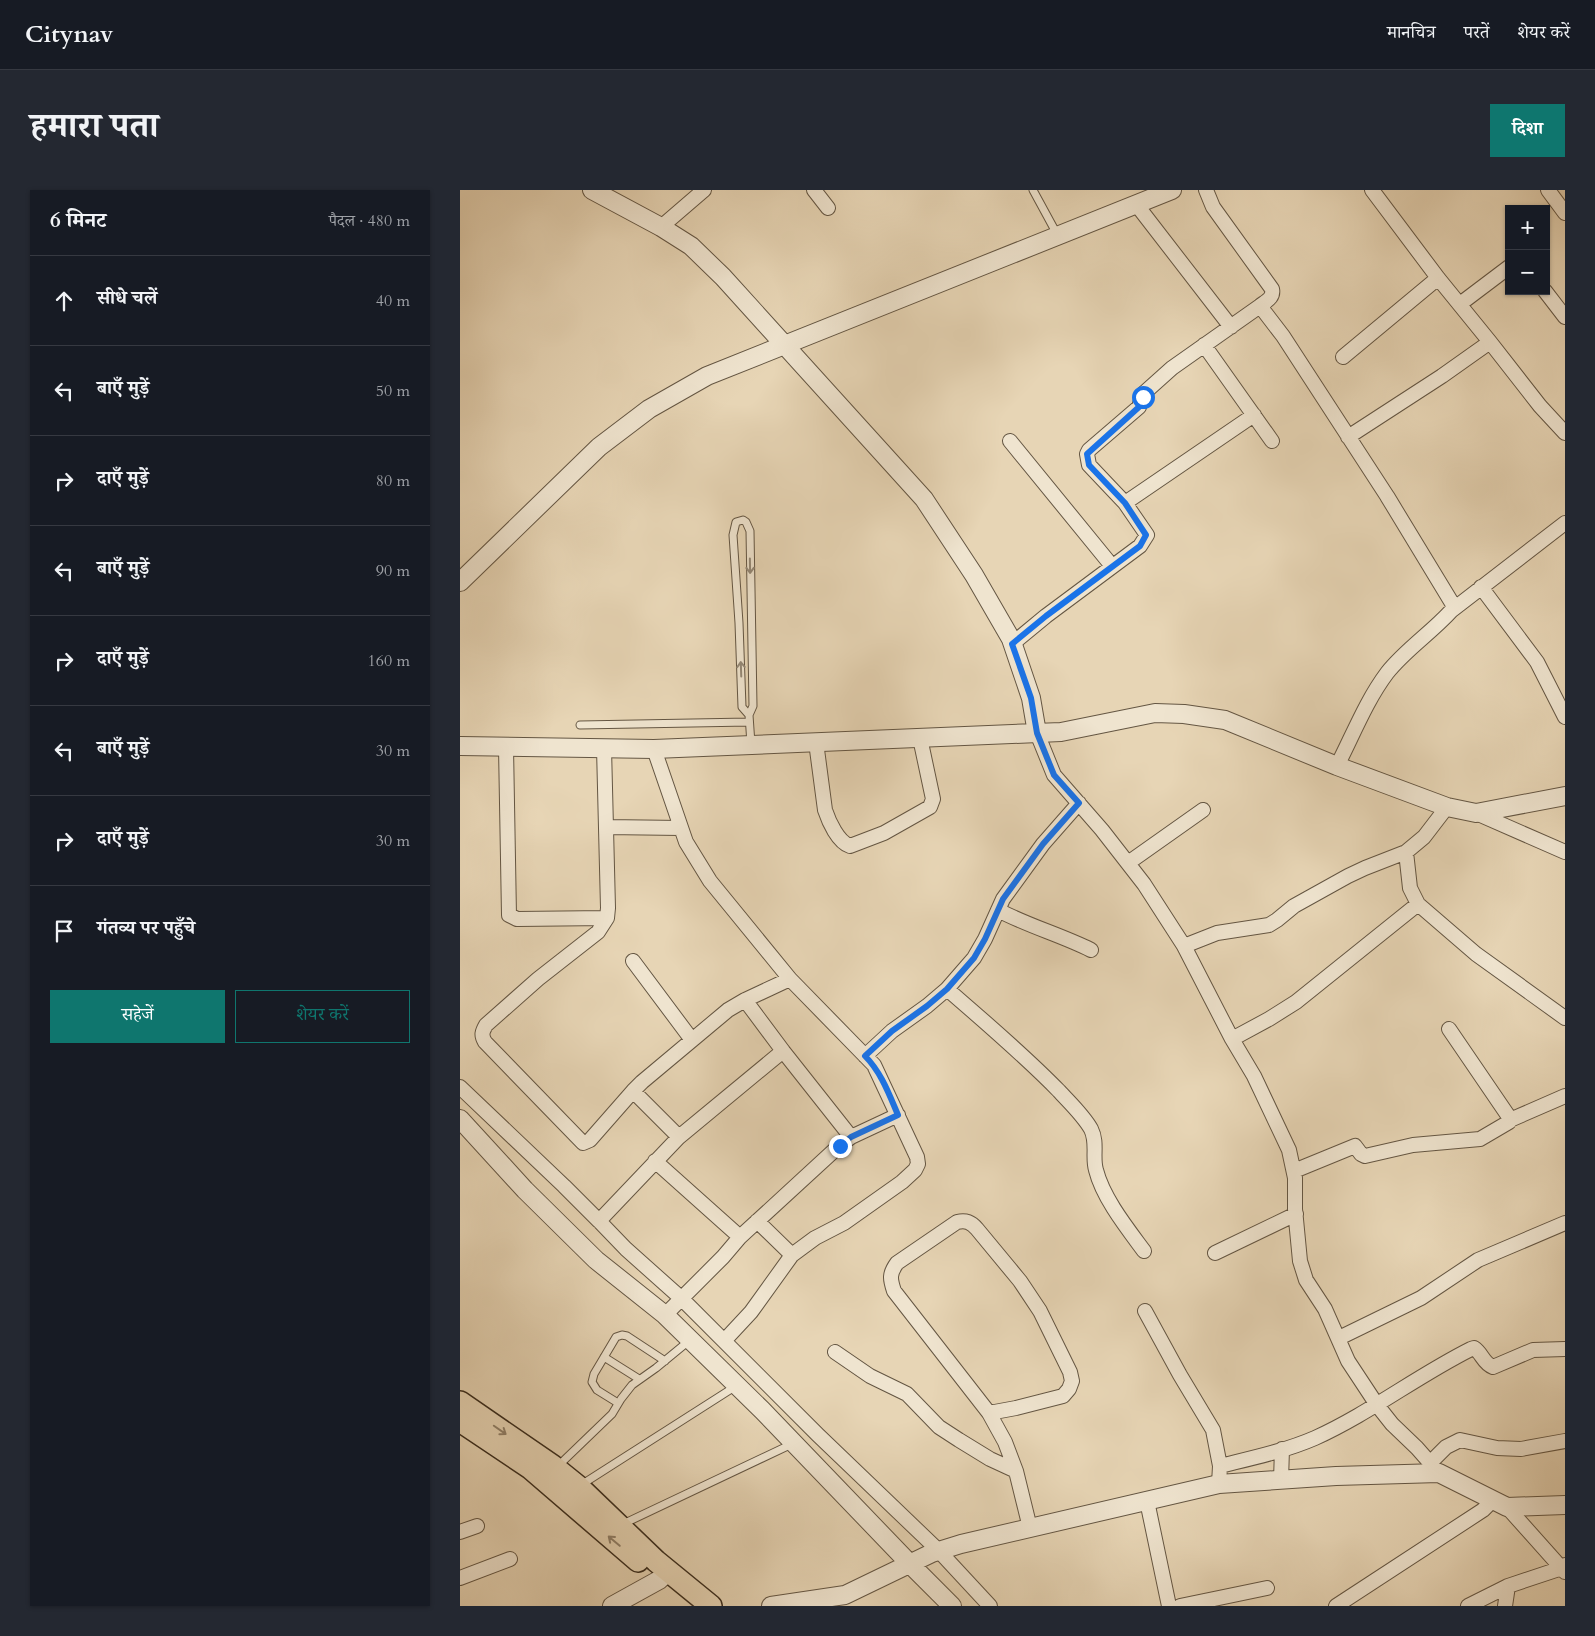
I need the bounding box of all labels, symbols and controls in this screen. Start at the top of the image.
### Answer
text: Citynav [25,18,113,51]
text: मानचित्र [1387,20,1436,45]
text: परतें [1464,20,1489,45]
text: शेयर करें [1517,20,1570,45]
text: हमारा पता [30,102,159,150]
button: दिशा [1490,104,1565,157]
map controls [1505,205,1550,295]
button: + [1505,205,1550,250]
text: 6 मिनट [50,206,106,235]
text: पैदल · 480 m [329,210,410,232]
button: − [1505,250,1550,295]
text: सीधे चलें [97,285,157,311]
icon: ahead [50,287,78,315]
text: 40 m [376,290,410,312]
text: बाएँ मुड़ें [97,375,149,401]
icon: left [50,377,78,405]
text: 50 m [376,380,410,402]
route start [1132,386,1155,409]
text: दाएँ मुड़ें [97,465,149,491]
icon: right [50,467,78,495]
text: 80 m [376,470,410,492]
text: बाएँ मुड़ें [97,555,149,581]
icon: left [50,557,78,585]
one-way arrow [745,558,755,574]
text: 90 m [376,560,410,582]
text: दाएँ मुड़ें [97,645,149,671]
icon: right [50,647,78,675]
text: 160 m [368,650,410,672]
one-way arrow [737,661,746,677]
text: बाएँ मुड़ें [97,735,149,761]
icon: left [50,737,78,765]
text: 30 m [376,740,410,762]
text: दाएँ मुड़ें [97,825,149,851]
icon: right [50,827,78,855]
text: 30 m [376,830,410,852]
text: गंतव्य पर पहुँचे [97,915,195,941]
icon: arrive [50,917,78,945]
button: सहेजें [50,990,225,1043]
button: शेयर करें [235,990,410,1043]
route end [829,1135,852,1158]
one-way arrow [493,1425,507,1435]
one-way arrow [608,1536,621,1547]

